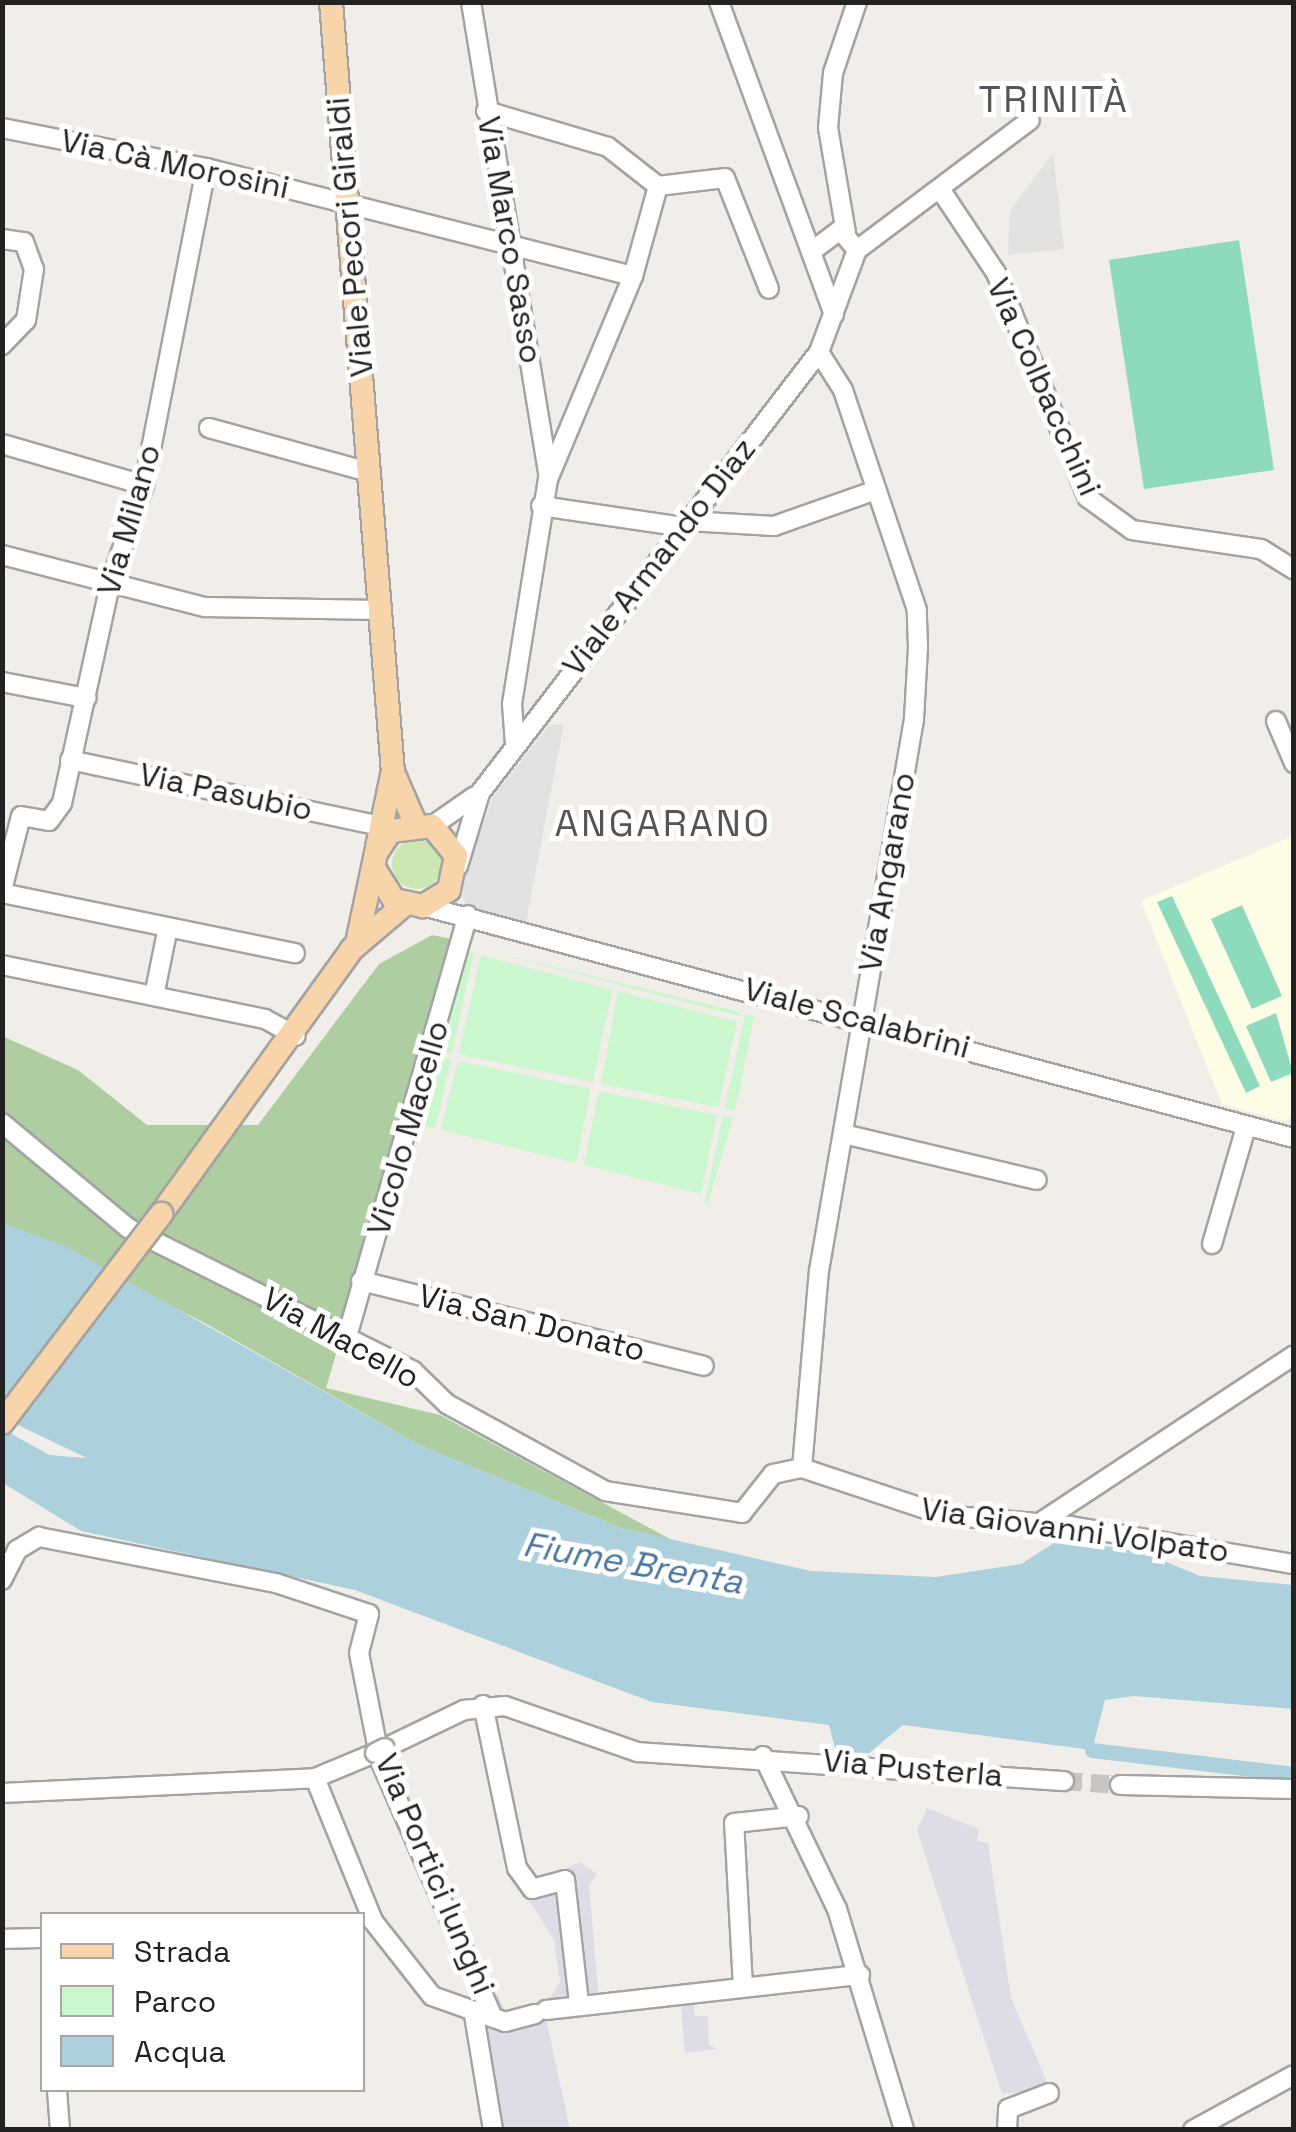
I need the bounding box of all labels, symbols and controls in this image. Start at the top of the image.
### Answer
district label: TRINITÀ [978,77,1130,123]
street label: Viale Pecori Giraldi [319,95,381,379]
street label: Via Marco Sasso [469,113,551,367]
street label: Via Cà Morosini [57,121,293,207]
street label: Via Colbacchini [979,272,1109,502]
street label: Viale Armando Diaz [554,430,764,684]
street label: Via Milano [89,440,169,600]
street label: Via Pasubio [136,755,316,829]
street label: Via Angarano [851,769,923,975]
district label: ANGARANO [555,801,771,847]
street label: Viale Scalabrini [740,969,974,1067]
street label: Vicolo Macello [359,1016,457,1240]
street label: Via San Donato [415,1276,649,1370]
street label: Via Macello [256,1279,426,1397]
street label: Via Giovanni Volpato [918,1489,1232,1571]
water label: Fiume Brenta [520,1523,746,1603]
street label: Via Pusterla [821,1741,1005,1795]
street label: Via Portici lunghi [367,1748,503,2000]
legend [40,1912,365,2092]
text: Strada [134,1932,230,1971]
text: Parco [134,1982,216,2021]
text: Acqua [134,2032,226,2071]

